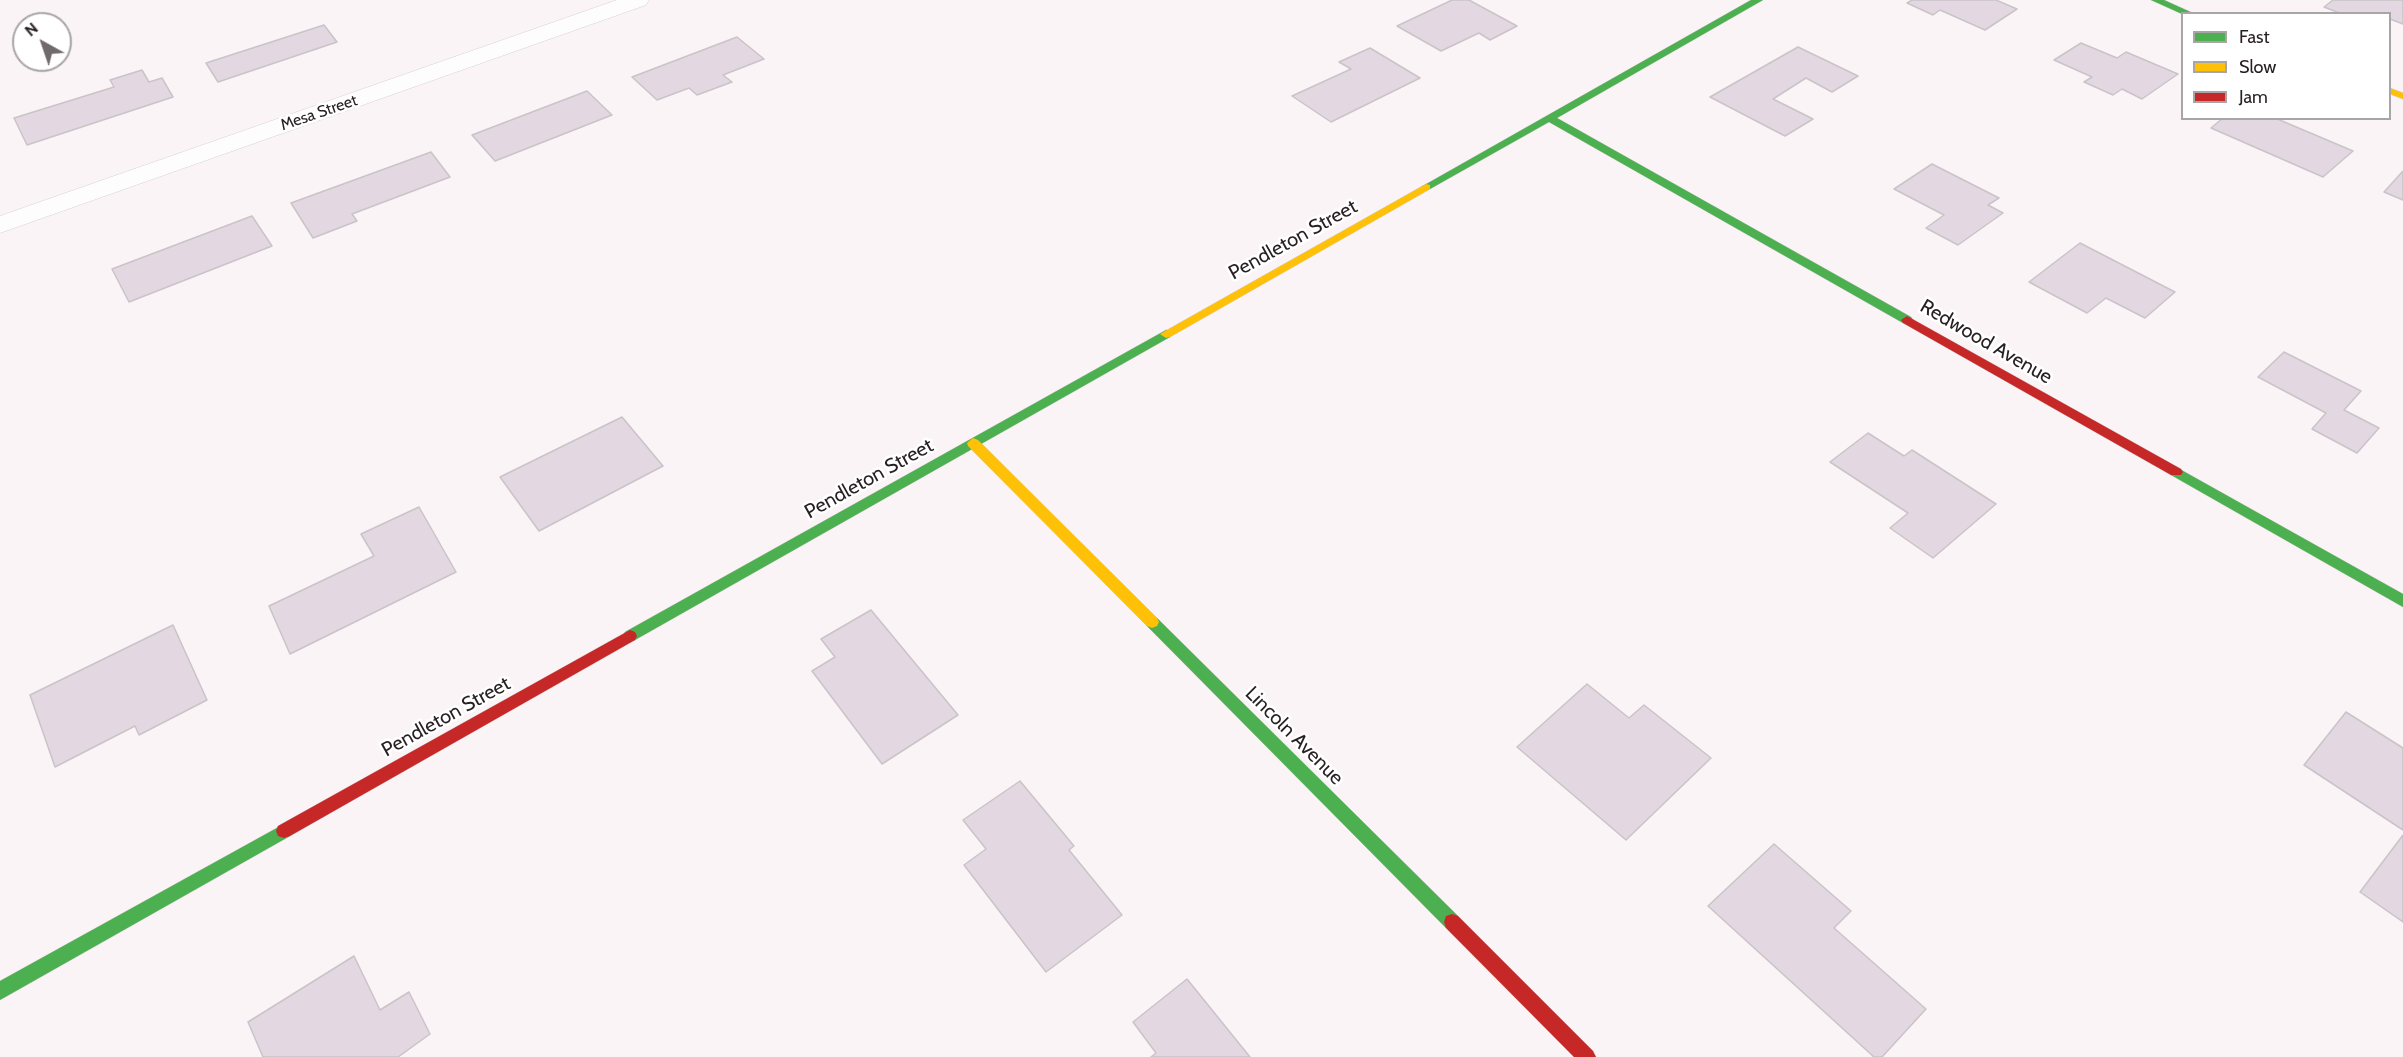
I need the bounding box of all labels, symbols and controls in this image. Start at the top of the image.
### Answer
north arrow [12,12,72,72]
legend [2181,12,2391,120]
text: N [21,18,42,40]
text: Fast [2239,26,2270,48]
text: Slow [2239,56,2276,78]
text: Jam [2239,86,2268,108]
street label: Mesa Street [278,91,360,135]
street label: Pendleton Street [1225,195,1361,285]
street label: Redwood Avenue [1916,294,2056,390]
street label: Pendleton Street [801,434,937,524]
street label: Pendleton Street [378,672,514,762]
street label: Lincoln Avenue [1240,682,1348,790]

